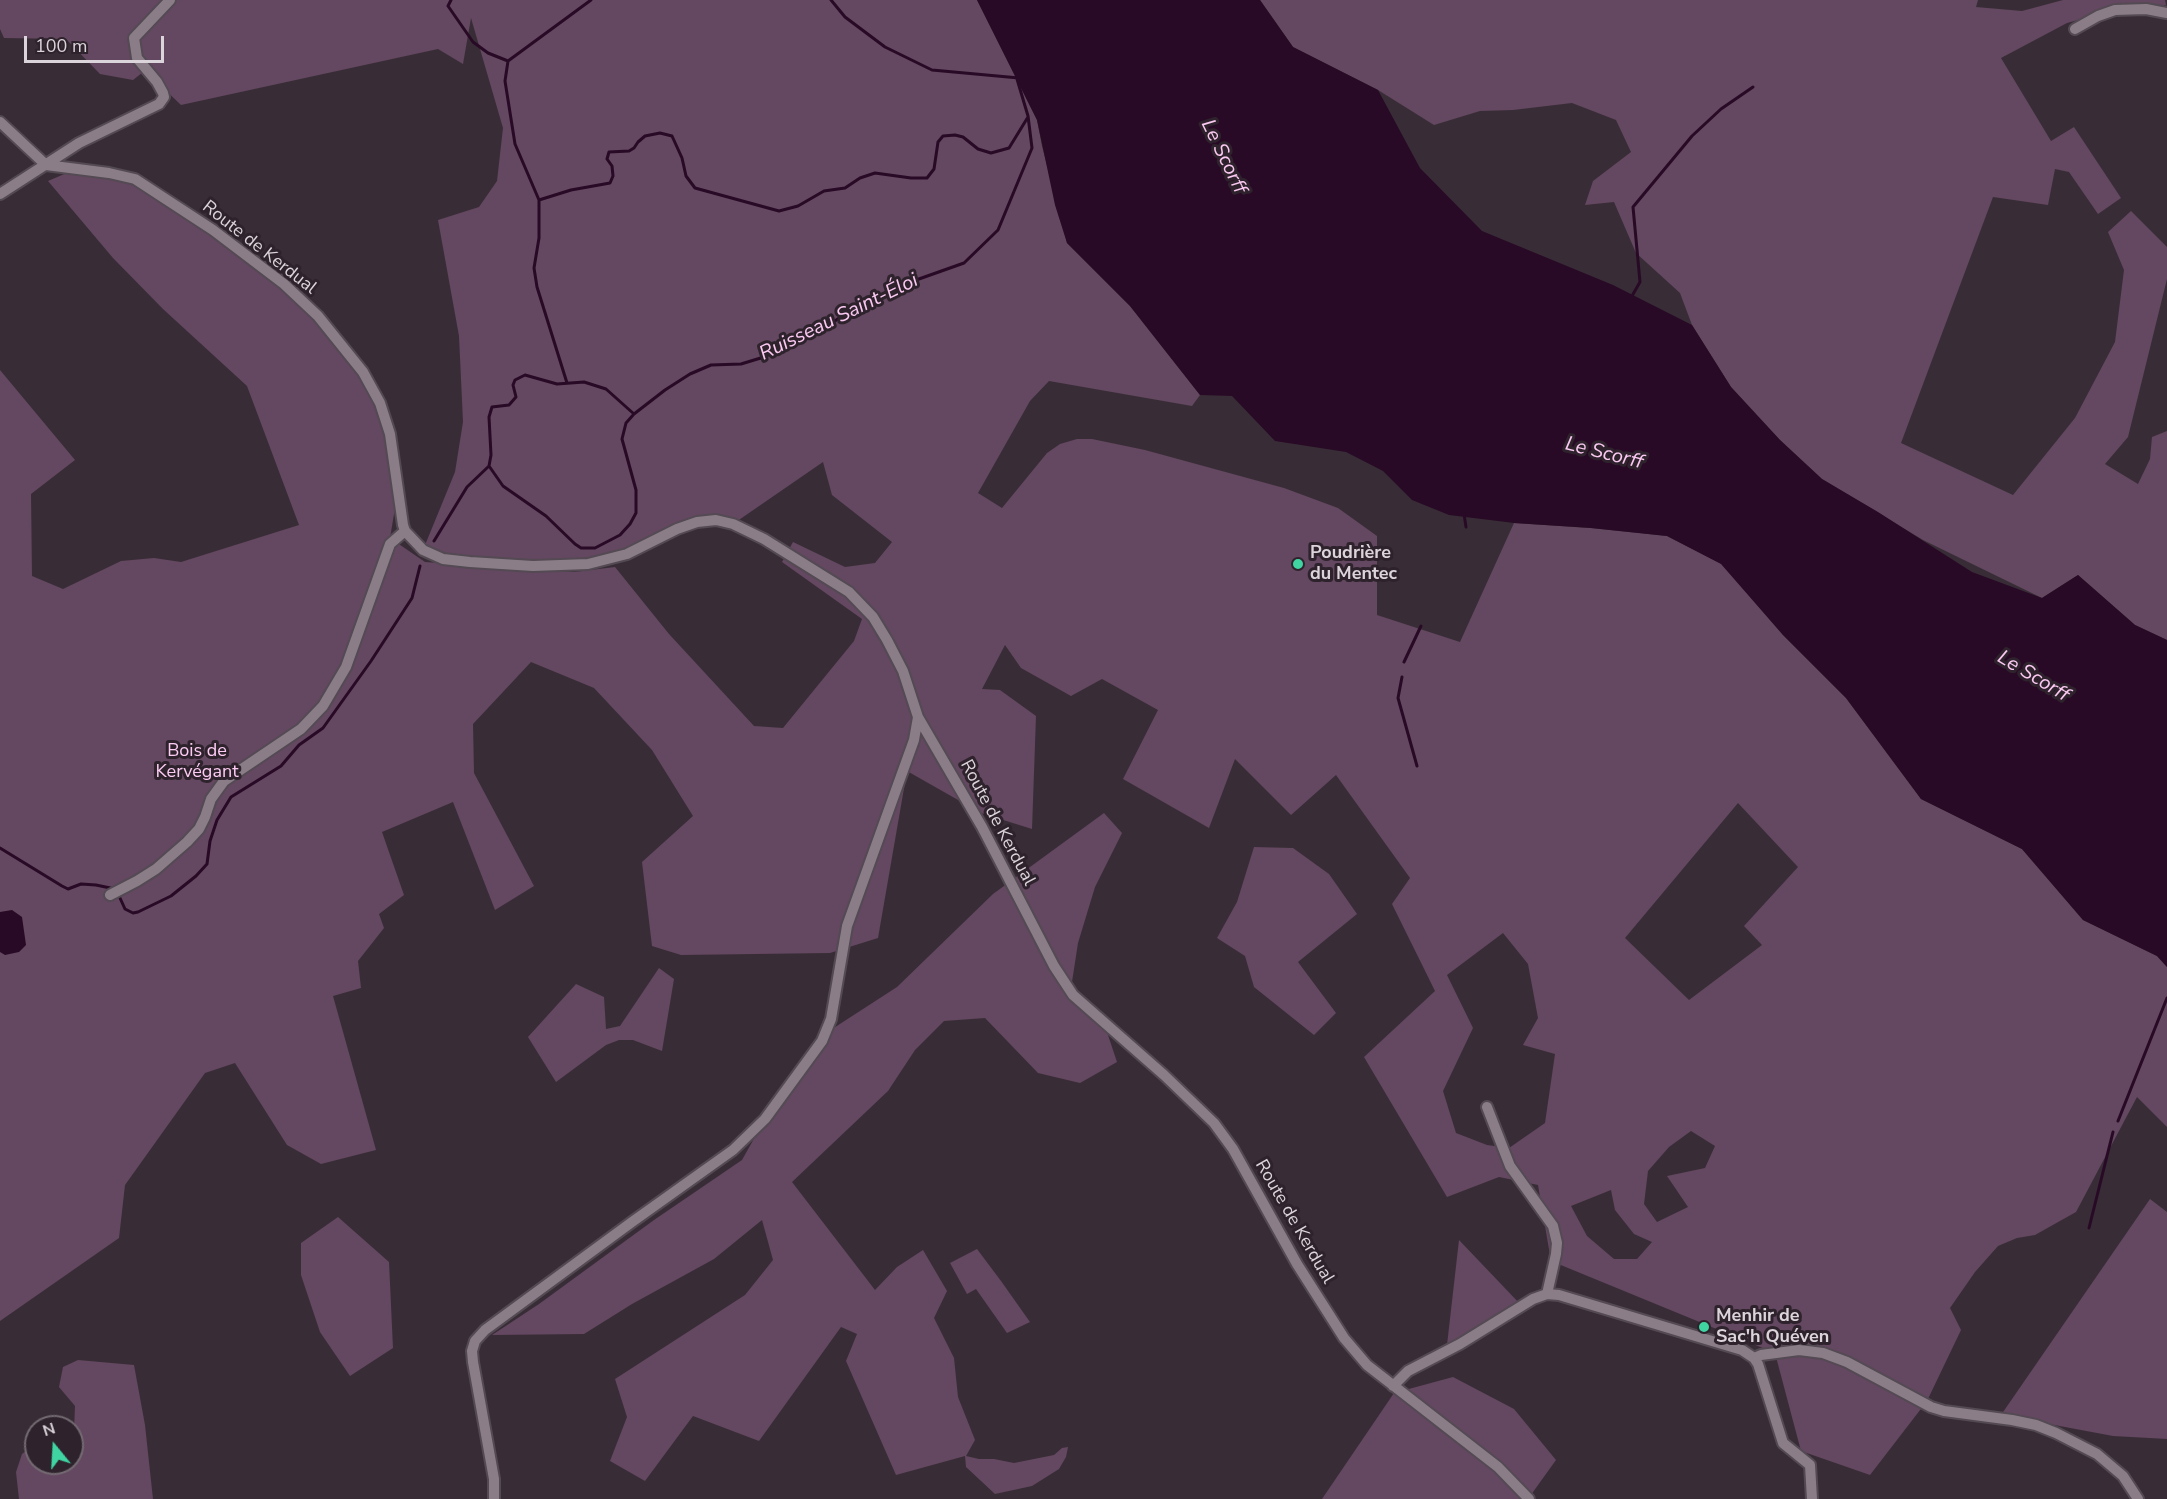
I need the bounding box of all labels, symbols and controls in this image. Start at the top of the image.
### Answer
scale bar [27,24,166,62]
text: 100 m [35,34,87,58]
water label: Le Scorff [1195,116,1251,198]
street label: Route de Kerdual [197,197,321,299]
water label: Ruisseau Saint-Éloi [756,269,922,367]
water label: Le Scorff [1562,433,1646,475]
place label: Poudrière du Mentec [1310,543,1397,586]
marker: Poudrière du Mentec [1291,557,1305,571]
water label: Le Scorff [1993,646,2073,708]
park label: Bois de Kervégant [156,741,238,783]
street label: Route de Kerdual [955,756,1039,890]
street label: Route de Kerdual [1250,1156,1338,1288]
place label: Menhir de Sac'h Quéven [1716,1306,1829,1348]
marker: Menhir de Sac'h Quéven [1697,1320,1711,1334]
north arrow [24,1415,84,1475]
text: N [40,1417,58,1442]

